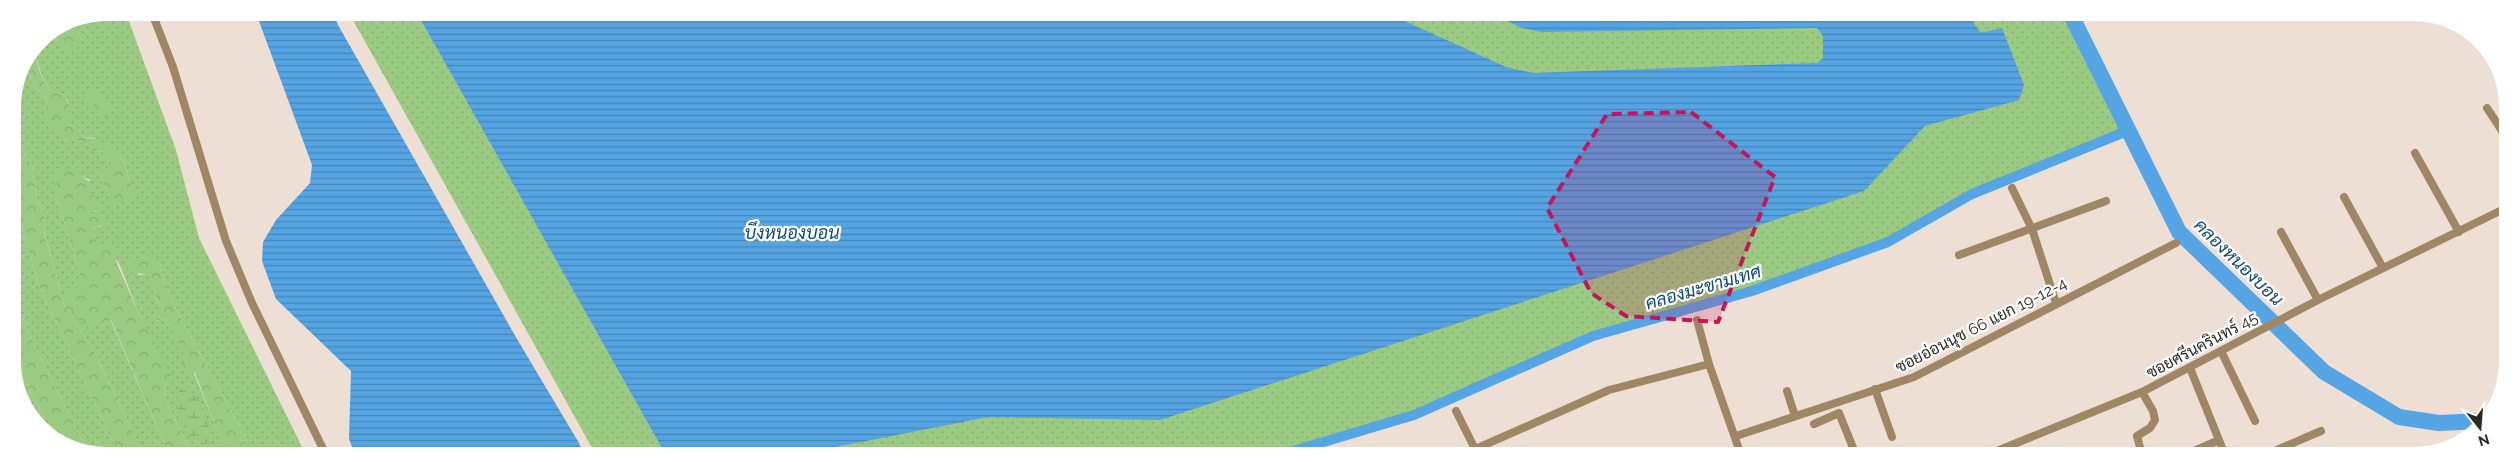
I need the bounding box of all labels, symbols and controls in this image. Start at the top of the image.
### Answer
water label: คลองหนองบอน [2190,214,2288,310]
water label: บึงหนองบอน [744,221,840,243]
water label: คลองมะขามเทศ [1643,260,1763,314]
street label: ซอยอ่อนนุช 66 แยก 19-12-4 [1892,272,2071,378]
street label: ซอยศรีนครินทร์ 45 [2142,305,2261,382]
north arrow [2455,403,2505,453]
text: N [2476,431,2491,450]

